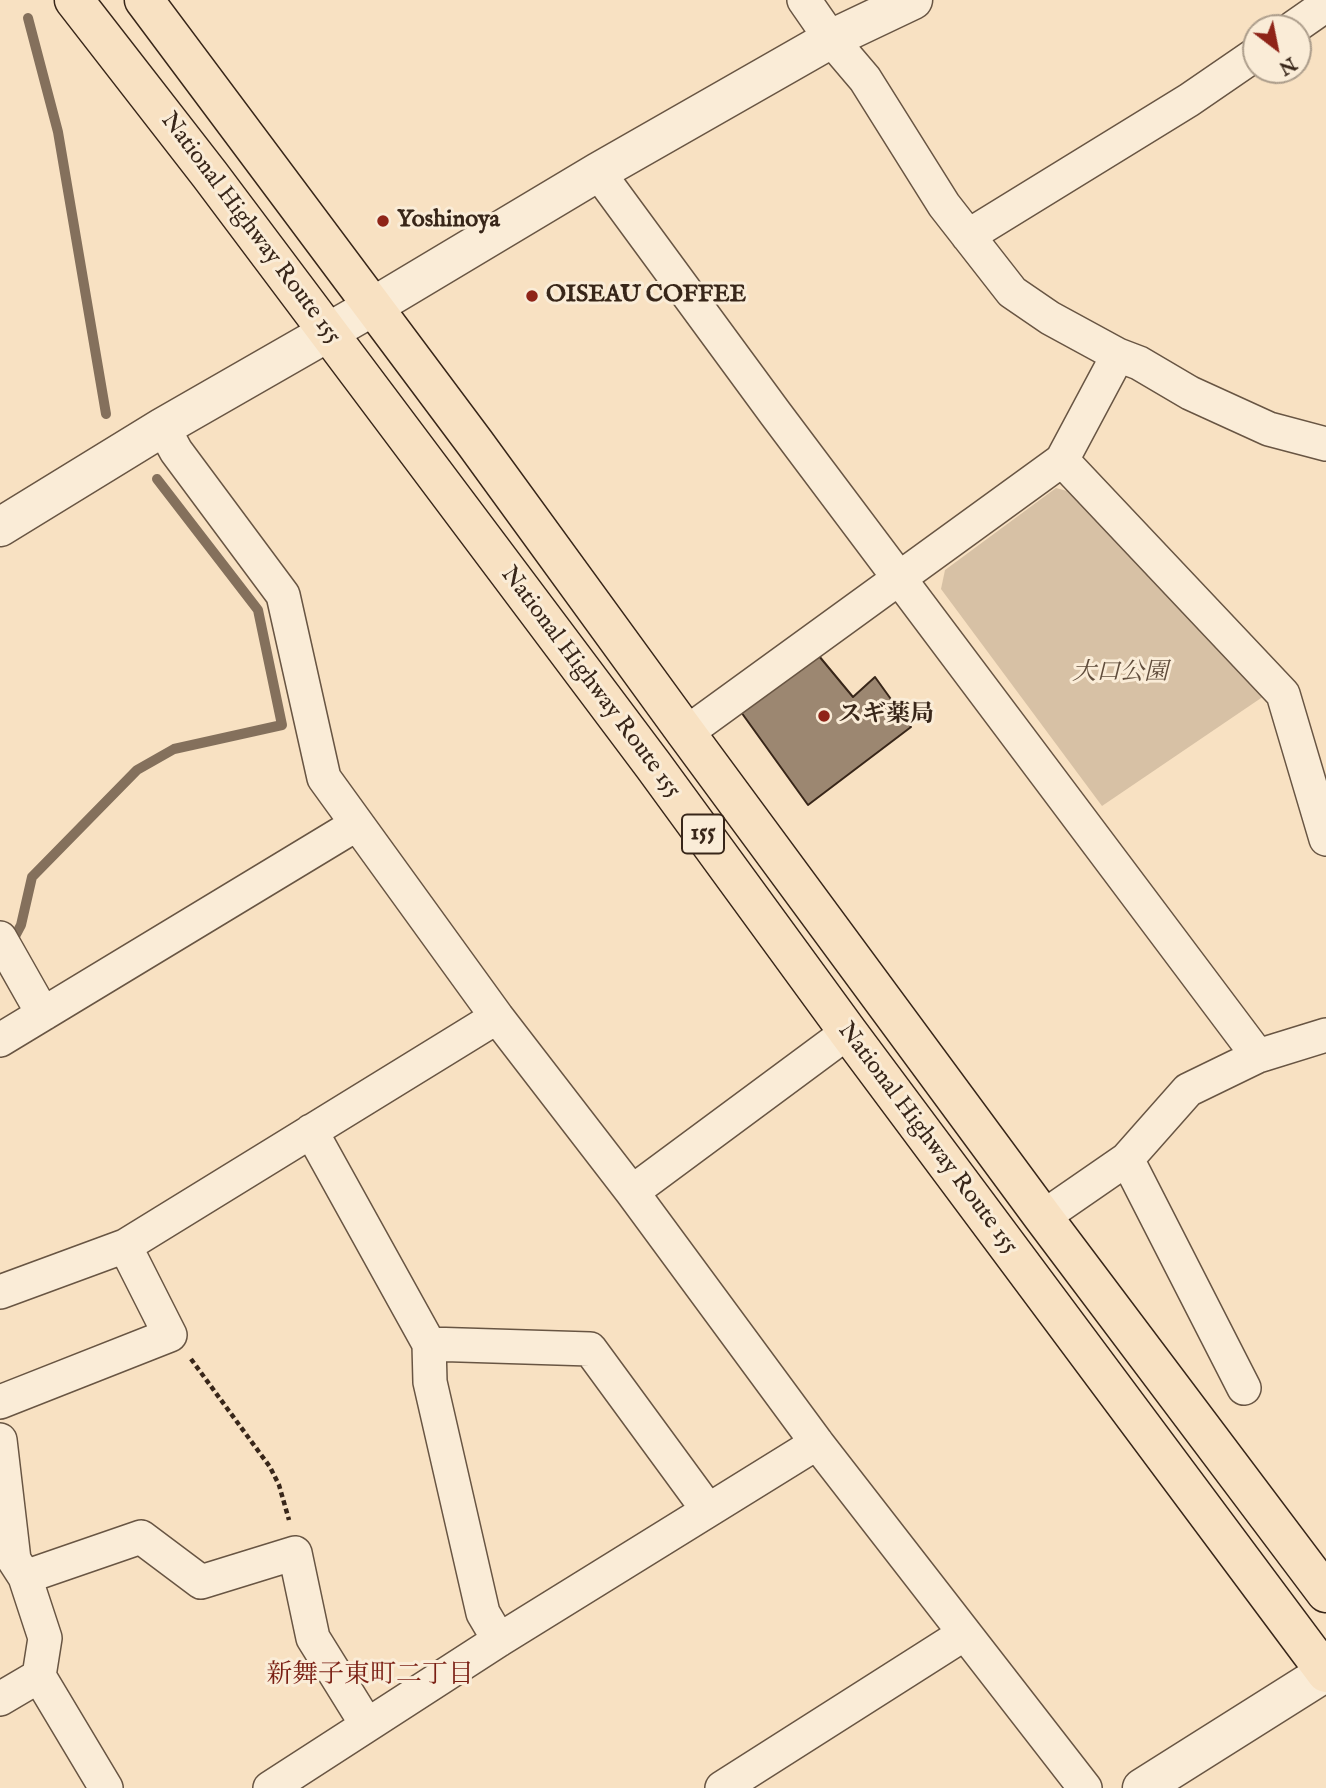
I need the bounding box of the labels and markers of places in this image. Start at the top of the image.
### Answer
place label: Yoshinoya [397,207,500,235]
marker: Yoshinoya [375,213,391,229]
place label: OISEAU COFFEE [546,282,746,310]
marker: OISEAU COFFEE [524,288,540,304]
place label: スギ薬局 [838,702,934,730]
marker: スギ薬局 [816,708,832,724]

